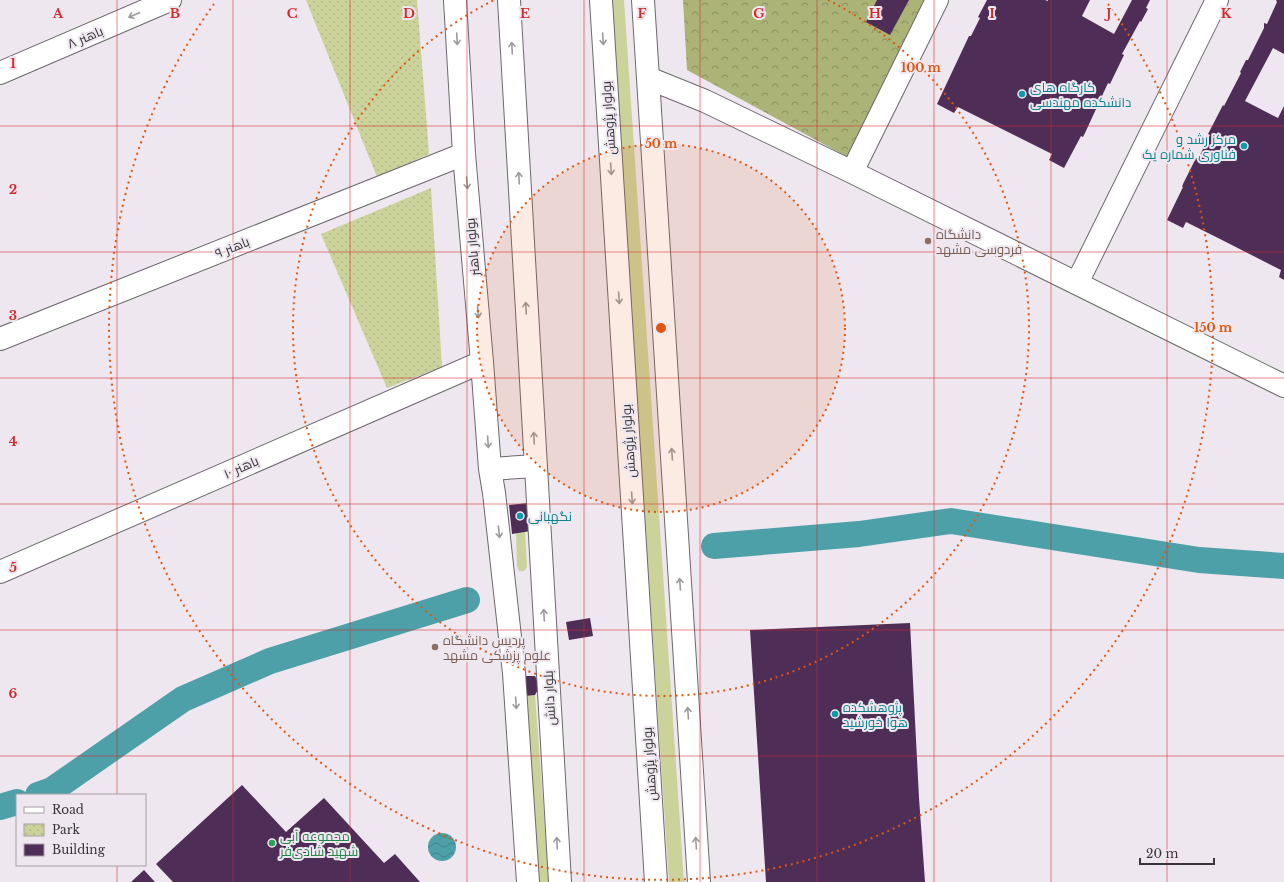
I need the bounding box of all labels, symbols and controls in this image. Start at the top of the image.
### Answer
text: A [52,5,64,22]
text: B [170,5,180,22]
text: C [287,5,298,22]
text: D [403,5,415,22]
text: E [520,5,530,22]
text: F [638,5,647,22]
text: G [753,5,765,22]
text: H [869,5,881,22]
text: I [989,5,995,22]
text: J [1103,5,1112,22]
text: K [1221,5,1232,22]
one-way arrow [129,12,141,20]
street label: باهنر ۸ [65,22,106,53]
one-way arrow [454,32,461,45]
one-way arrow [599,32,607,45]
one-way arrow [508,42,515,55]
text: 1 [10,55,16,72]
text: 100 m [901,60,942,75]
place label: کارگاه های دانشکده مهندسی [1030,79,1131,111]
street label: بولوار پژوهش [597,81,621,155]
marker: کارگاه های دانشکده مهندسی [1017,89,1027,99]
place label: مرکز رشد و فناوری شماره یک [1142,131,1236,163]
text: 50 m [645,136,678,151]
marker: مرکز رشد و فناوری شماره یک [1239,141,1249,151]
one-way arrow [608,162,615,175]
one-way arrow [515,172,523,185]
one-way arrow [463,176,470,189]
text: 2 [9,181,17,198]
street label: بولوار باهنر [461,217,484,278]
place label: دانشگاه فردوسی مشهد [936,226,1022,258]
street label: باهنر ۹ [212,233,252,262]
marker: دانشگاه فردوسی مشهد [923,236,933,246]
one-way arrow [616,291,623,304]
one-way arrow [523,302,530,315]
one-way arrow [474,305,481,318]
text: 3 [9,307,17,324]
text: 150 m [1194,320,1233,335]
centre of rings [654,321,668,335]
street label: بولوار پژوهش [617,404,641,478]
one-way arrow [530,432,537,445]
text: 4 [9,433,18,450]
one-way arrow [484,435,491,448]
one-way arrow [668,448,675,461]
street label: باهنر ۱۰ [221,452,261,483]
one-way arrow [628,491,636,504]
place label: نگهبانی [528,508,572,525]
marker: نگهبانی [515,511,525,521]
one-way arrow [495,525,502,538]
text: 5 [9,559,17,576]
one-way arrow [676,578,683,591]
one-way arrow [540,609,548,622]
place label: پردیس دانشگاه علوم پزشکی مشهد [443,632,551,665]
marker: پردیس دانشگاه علوم پزشکی مشهد [430,642,440,652]
street label: بلوار دانش [540,670,559,726]
text: 6 [9,685,18,702]
one-way arrow [513,696,520,709]
place label: پژوهشکده هوا خورشید [843,699,908,731]
one-way arrow [684,707,692,720]
marker: پژوهشکده هوا خورشید [830,709,840,719]
street label: بولوار پژوهش [638,727,662,801]
legend [16,794,146,866]
text: Road [52,802,84,817]
text: Park [52,822,80,837]
place label: مجموعه آبی شهید شادی‌فر [279,828,358,860]
one-way arrow [554,837,561,850]
one-way arrow [693,837,700,850]
marker: مجموعه آبی شهید شادی‌فر [267,838,277,848]
scale bar [1140,840,1214,866]
text: Building [52,842,106,857]
text: 20 m [1146,846,1178,861]

